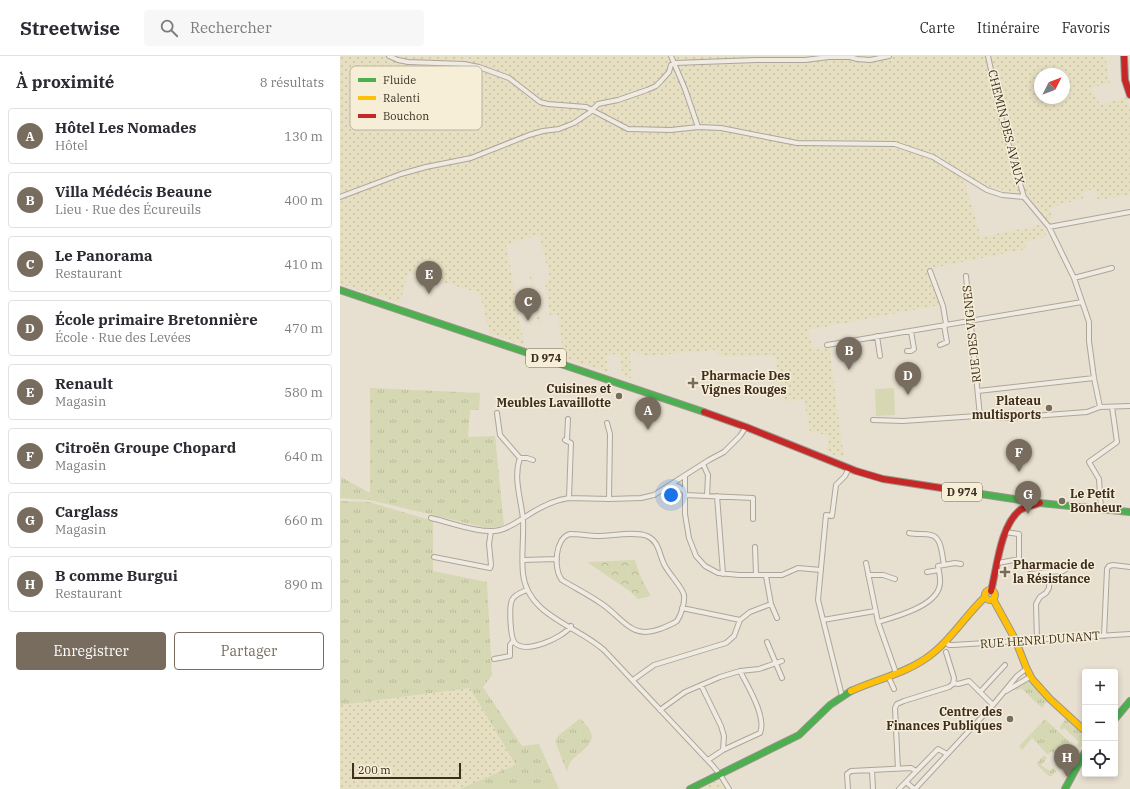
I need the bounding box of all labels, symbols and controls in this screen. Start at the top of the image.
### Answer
search box [144,10,424,46]
text: Streetwise [20,16,120,40]
icon: search [158,17,180,39]
text: Rechercher [190,18,272,37]
text: Carte [920,19,955,37]
text: Itinéraire [977,19,1040,37]
text: Favoris [1062,19,1110,37]
legend [350,66,482,130]
street label: CHEMIN DES AVAUX [985,68,1028,186]
north arrow [1034,68,1070,104]
text: À proximité [16,71,114,93]
text: Fluide [383,73,416,87]
text: 8 résultats [260,74,324,91]
text: Ralenti [383,91,421,105]
text: Bouchon [383,109,429,123]
text: Hôtel Les Nomades [55,118,196,137]
text: A [25,128,35,145]
text: 130 m [284,128,323,145]
text: Hôtel [55,137,88,154]
text: Villa Médécis Beaune [55,182,212,201]
text: B [25,192,35,209]
text: 400 m [284,192,323,209]
text: Lieu · Rue des Écureuils [55,201,201,218]
text: Le Panorama [55,246,153,265]
text: C [26,256,34,273]
text: 410 m [284,256,323,273]
pin: E [416,261,442,294]
text: Restaurant [55,265,122,282]
street label: RUE DES VIGNES [959,284,984,384]
pin: C [515,288,541,321]
text: École primaire Bretonnière [55,310,258,329]
text: D [25,320,35,337]
text: 470 m [284,320,323,337]
text: École · Rue des Levées [55,329,191,346]
pin: B [836,337,862,370]
road number: D 974 [526,349,566,367]
pin: D [895,362,921,395]
place label: Pharmacie Des Vignes Rouges [701,368,790,397]
text: Renault [55,374,113,393]
marker: Pharmacie Des Vignes Rouges [688,378,698,388]
place label: Cuisines et Meubles Lavaillotte [496,381,612,410]
text: E [26,384,34,401]
text: 580 m [284,384,323,401]
marker: Cuisines et Meubles Lavaillotte [614,391,624,401]
text: Magasin [55,393,106,410]
place label: Plateau multisports [972,393,1041,422]
pin: A [635,397,661,430]
marker: Plateau multisports [1044,403,1054,413]
text: Citroën Groupe Chopard [55,438,236,457]
pin: F [1006,439,1032,472]
text: F [26,448,34,465]
text: 640 m [284,448,323,465]
text: Magasin [55,457,106,474]
pin: G [1015,481,1041,514]
road number: D 974 [942,483,982,501]
your location [661,485,681,505]
place label: Le Petit Bonheur [1070,486,1122,515]
marker: Le Petit Bonheur [1057,496,1067,506]
text: Carglass [55,502,118,521]
text: G [25,512,35,529]
text: 660 m [284,512,323,529]
text: Magasin [55,521,106,538]
place label: Pharmacie de la Résistance [1013,557,1095,586]
text: B comme Burgui [55,566,178,585]
marker: Pharmacie de la Résistance [1000,567,1010,577]
text: H [25,576,35,593]
text: 890 m [284,576,323,593]
text: Restaurant [55,585,122,602]
street label: RUE HENRI DUNANT [979,628,1101,651]
button: Enregistrer [16,632,166,670]
button: Partager [174,632,324,670]
map controls [1082,669,1118,777]
button: + [1082,669,1118,705]
place label: Centre des Finances Publiques [886,704,1002,733]
button: − [1082,705,1118,741]
marker: Centre des Finances Publiques [1005,714,1015,724]
button: locate [1082,741,1118,777]
pin: H [1054,744,1080,777]
scale bar [352,761,461,780]
text: 200 m [358,763,391,777]

